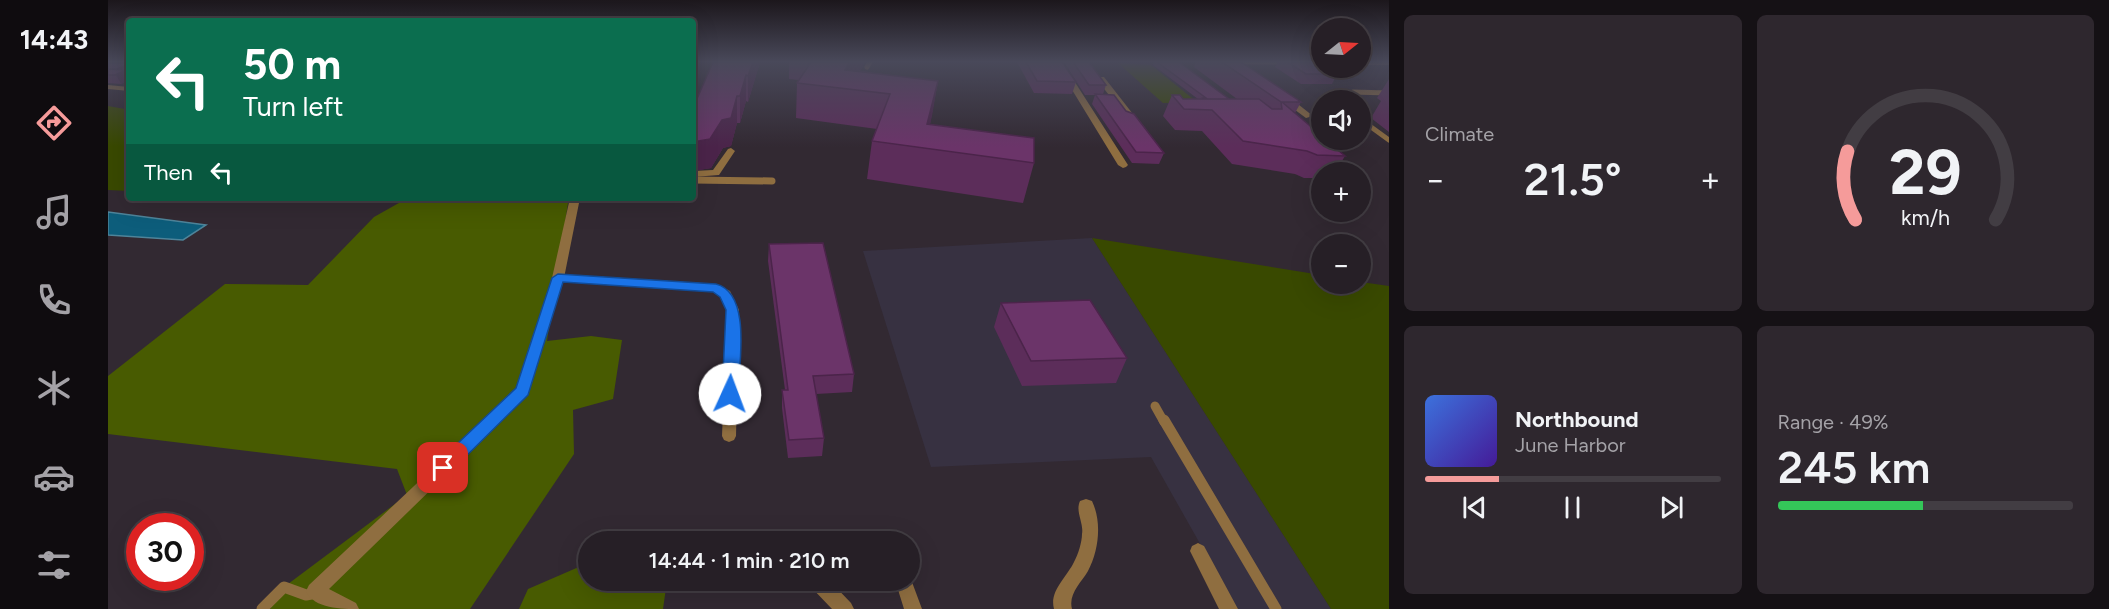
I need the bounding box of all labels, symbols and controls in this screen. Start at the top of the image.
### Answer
north arrow [1311,18,1371,78]
map controls [1311,18,1371,294]
text: 14:43 [20,23,88,56]
text: 50 m [243,39,341,90]
icon: left [144,42,222,120]
text: Turn left [243,90,343,123]
button: sound [1311,90,1371,150]
icon: directions [33,102,75,144]
text: Climate [1425,122,1494,146]
text: 29 [1889,135,1961,210]
text: 21.5° [1524,152,1622,206]
icon: left [205,156,238,189]
text: Then [144,159,193,186]
text: − [1425,160,1446,199]
text: + [1700,160,1721,199]
button: + [1311,162,1371,222]
icon: music [33,191,75,233]
text: km/h [1901,205,1950,230]
button: − [1311,234,1371,294]
icon: phone [33,279,75,321]
position arrow [698,362,762,426]
icon: climate [33,367,75,409]
text: Northbound [1515,406,1639,433]
text: Range · 49% [1778,410,1888,434]
text: June Harbor [1515,433,1626,457]
text: 245 km [1778,440,1930,494]
pin [417,442,468,493]
icon: arrive [426,451,459,484]
icon: car [33,456,75,498]
icon: previous [1458,491,1491,524]
icon: pause [1556,491,1589,524]
icon: next [1655,491,1688,524]
speed limit sign: 30 [126,513,204,591]
icon: filters [33,544,75,586]
text: 14:44 · 1 min · 210 m [648,547,850,574]

